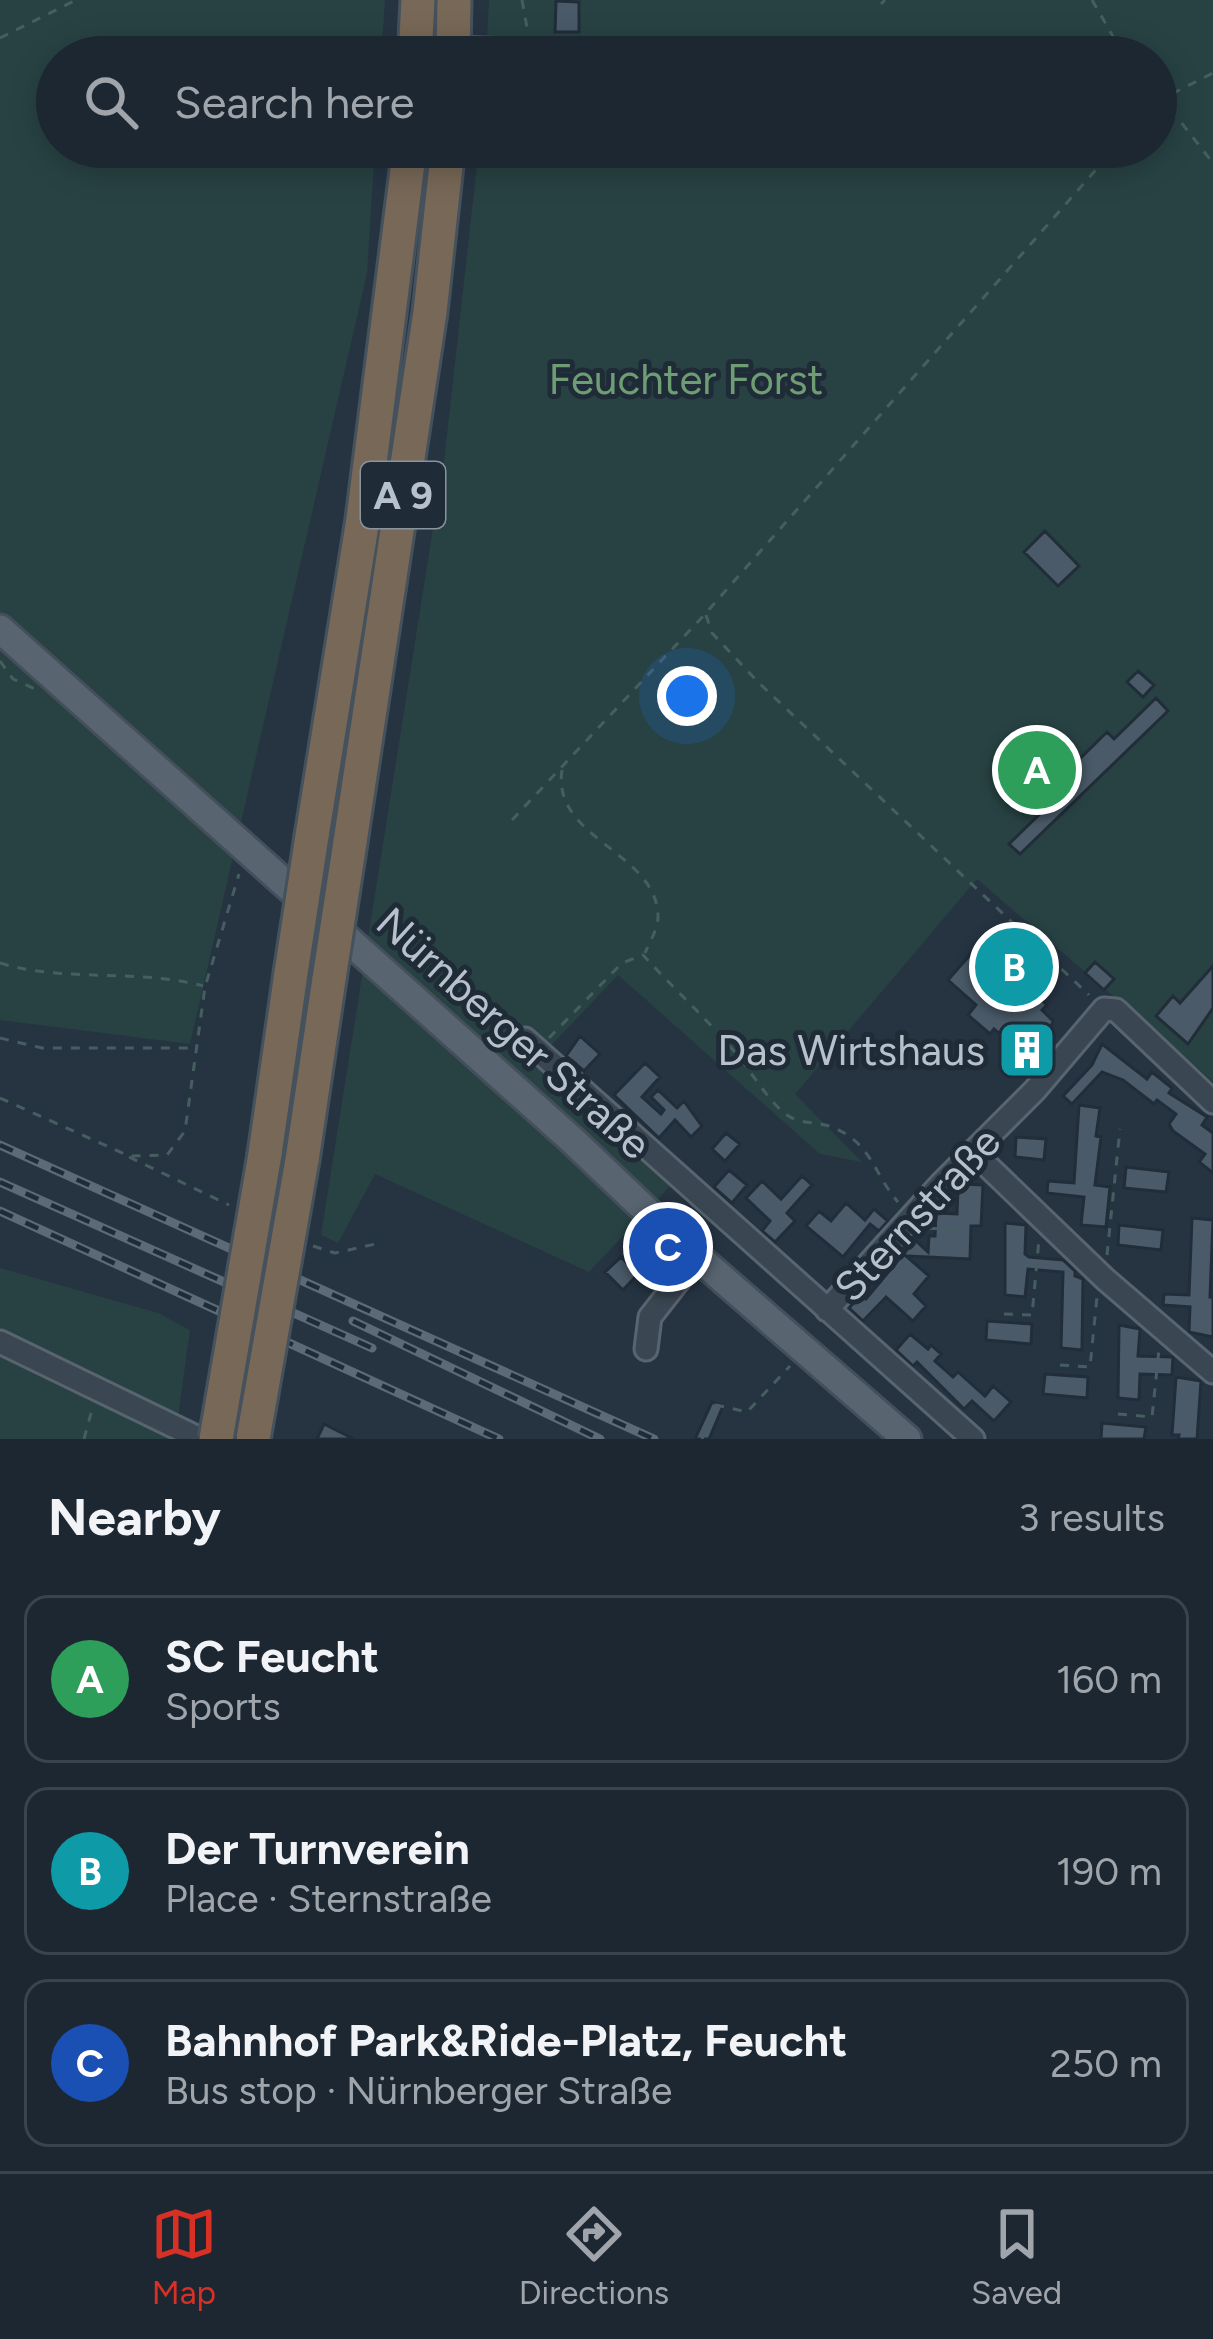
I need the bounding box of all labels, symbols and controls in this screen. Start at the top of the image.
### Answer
search box [36,36,1177,168]
icon: search [78,69,144,135]
text: Search here [174,75,414,129]
park label: Feuchter Forst [549,354,823,405]
road number: A 9 [361,462,445,528]
your location [657,666,717,726]
pin: A [998,725,1076,815]
street label: Nürnberger Straße [366,897,661,1170]
pin: B [975,922,1053,1012]
building icon: Das Wirtshaus [996,1019,1058,1081]
place label: Das Wirtshaus [717,1025,985,1076]
street label: Sternstraße [824,1117,1011,1312]
pin: C [629,1202,707,1292]
text: Nearby [48,1487,221,1548]
text: 3 results [1018,1494,1165,1541]
text: SC Feucht [165,1629,379,1683]
text: A [76,1656,104,1703]
text: 160 m [1056,1656,1162,1703]
text: Sports [165,1683,281,1730]
text: Der Turnverein [165,1821,470,1875]
text: B [78,1848,102,1895]
text: 190 m [1056,1848,1162,1895]
text: Place · Sternstraße [165,1875,492,1922]
text: Bahnhof Park&Ride-Platz, Feucht [165,2013,847,2067]
text: C [76,2040,104,2087]
text: 250 m [1050,2040,1162,2087]
text: Bus stop · Nürnberger Straße [165,2067,672,2114]
tab: Map [151,2201,217,2312]
tab: Directions [519,2201,669,2312]
tab: Saved [971,2201,1062,2312]

